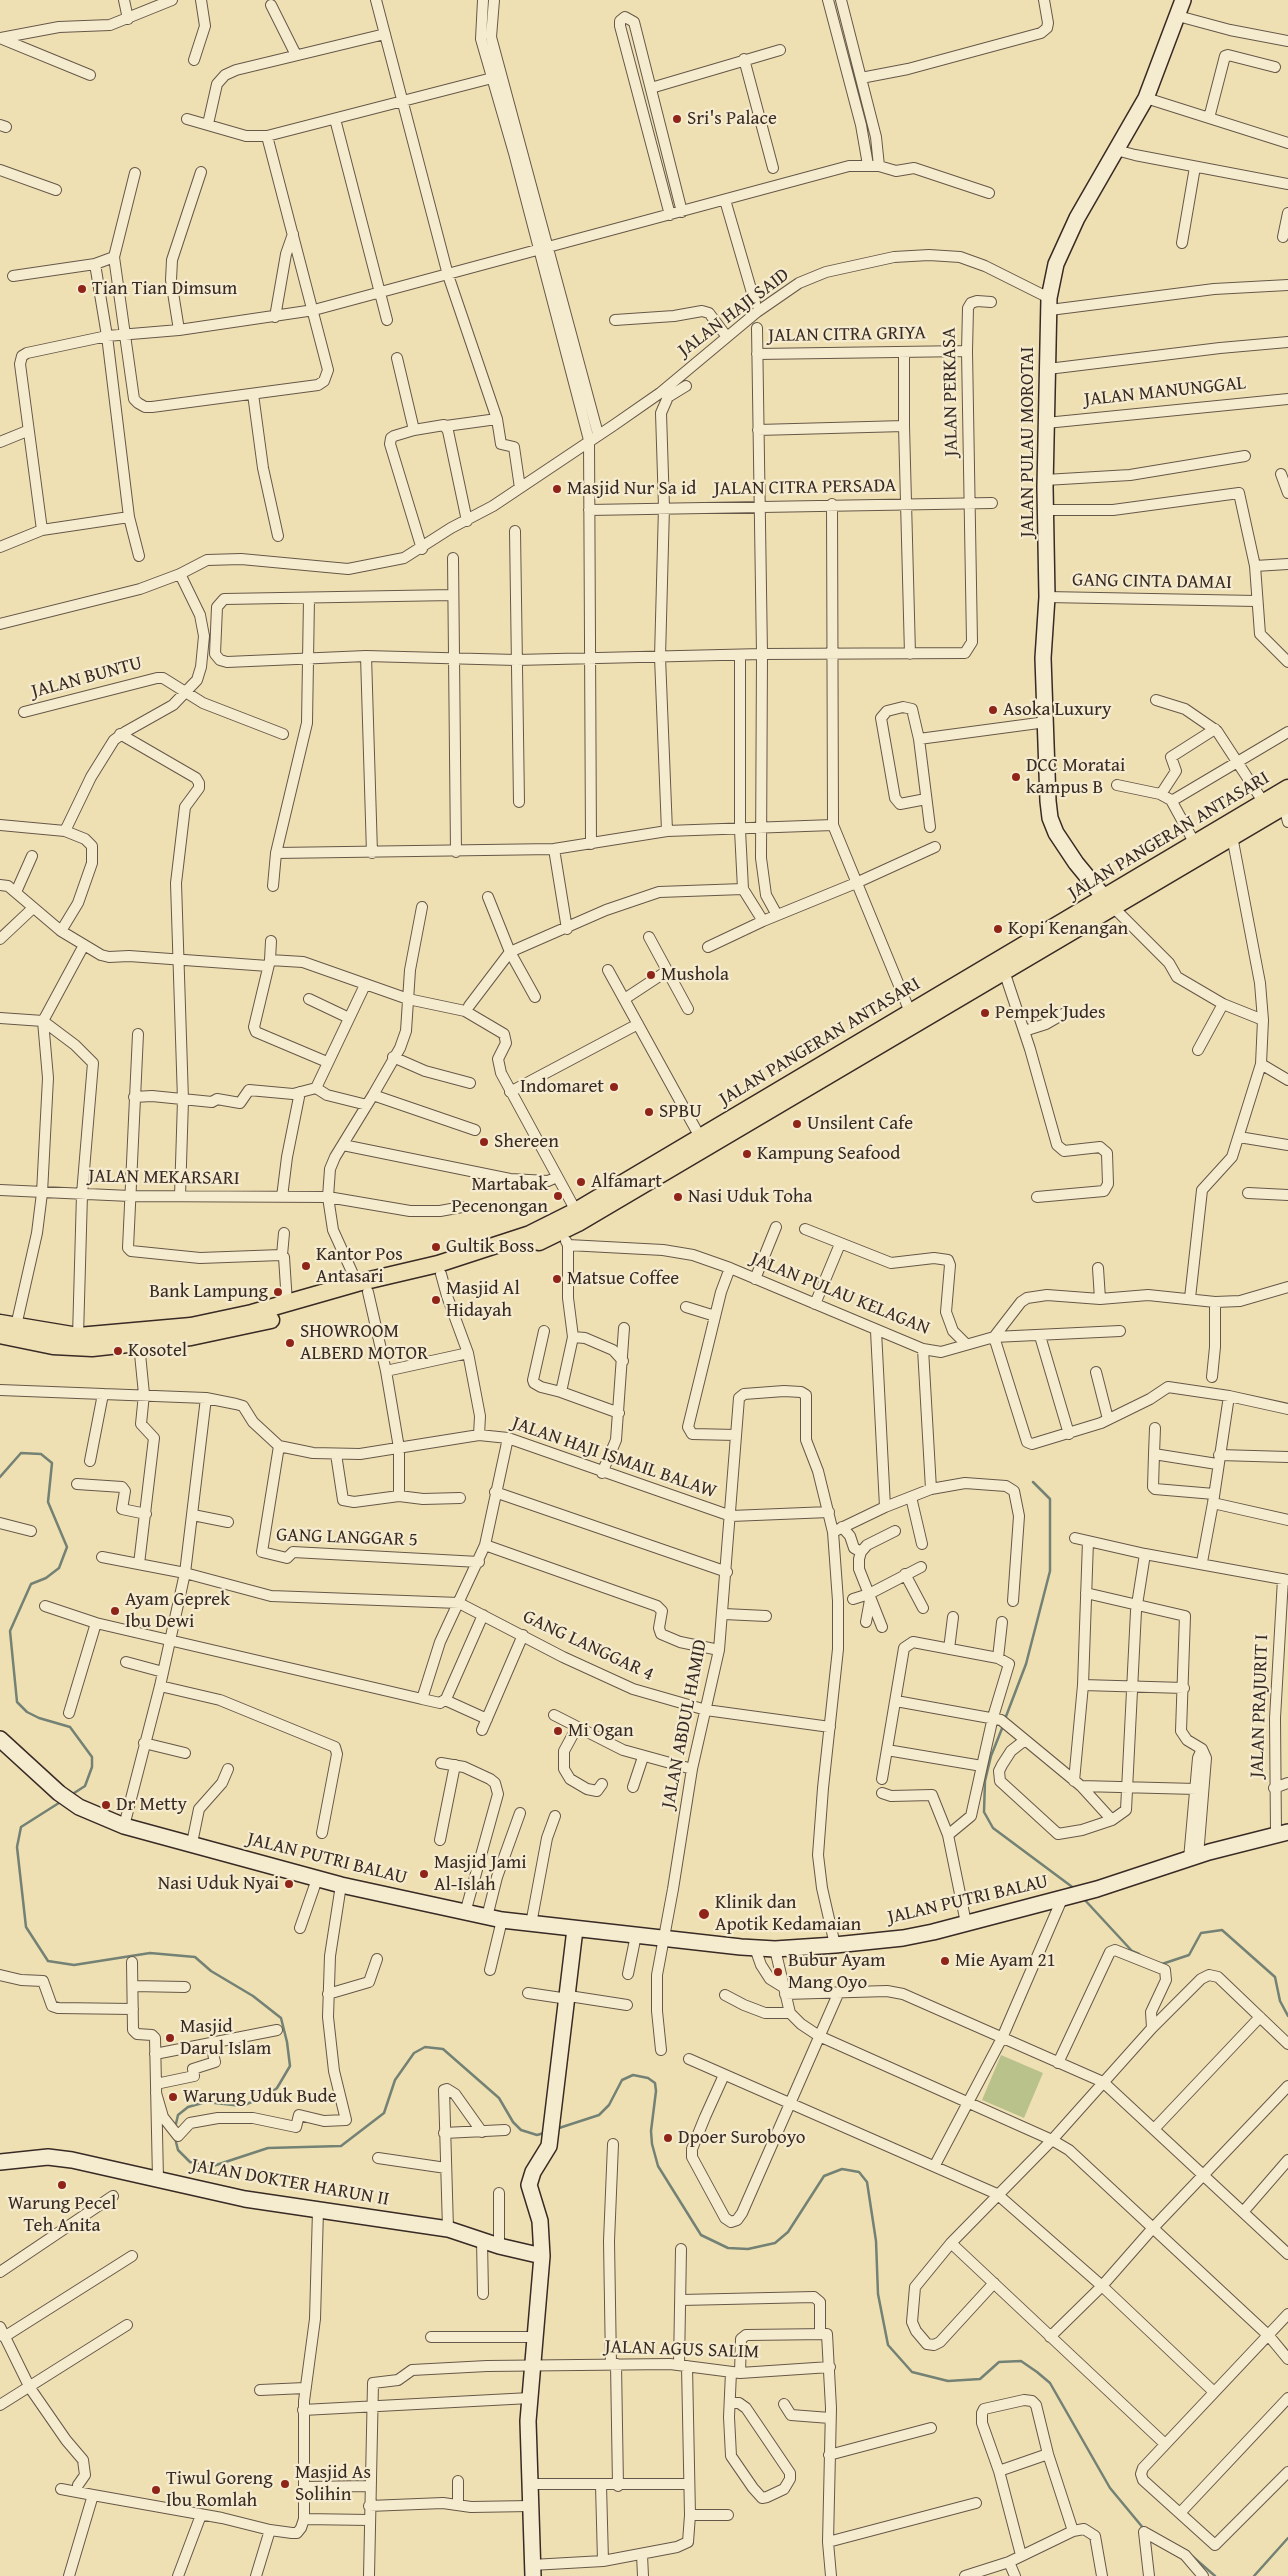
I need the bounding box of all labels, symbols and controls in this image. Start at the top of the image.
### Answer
place label: Sri's Palace [687,108,777,130]
marker: Sri's Palace [671,113,683,125]
street label: JALAN HAJI SAID [674,264,794,362]
place label: Tian Tian Dimsum [92,278,237,300]
marker: Tian Tian Dimsum [76,283,88,295]
street label: JALAN CITRA GRIYA [768,322,926,348]
street label: JALAN PERKASA [938,327,964,457]
street label: JALAN PULAU MOROTAI [1017,347,1039,537]
street label: JALAN MANUNGGAL [1083,372,1247,412]
street label: JALAN CITRA PERSADA [714,475,896,501]
place label: Masjid Nur Sa id [567,478,696,500]
marker: Masjid Nur Sa id [551,483,563,495]
street label: GANG CINTA DAMAI [1072,569,1232,595]
street label: JALAN BUNTU [29,652,145,704]
place label: Asoka Luxury [1003,699,1111,721]
marker: Asoka Luxury [987,704,999,716]
place label: DCC Moratai kampus B [1026,755,1125,799]
street label: JALAN PANGERAN ANTASARI [1064,767,1274,905]
marker: DCC Moratai kampus B [1010,771,1022,783]
place label: Kopi Kenangan [1008,918,1128,940]
marker: Kopi Kenangan [992,923,1004,935]
place label: Mushola [661,964,729,986]
marker: Mushola [645,969,657,981]
street label: JALAN PANGERAN ANTASARI [715,973,925,1111]
place label: Pempek Judes [995,1002,1106,1024]
marker: Pempek Judes [979,1007,991,1019]
place label: Indomaret [520,1076,604,1098]
marker: Indomaret [608,1081,620,1093]
place label: SPBU [659,1101,702,1123]
marker: SPBU [643,1106,655,1118]
place label: Unsilent Cafe [807,1113,913,1135]
marker: Unsilent Cafe [791,1118,803,1130]
place label: Shereen [494,1131,559,1153]
marker: Shereen [478,1136,490,1148]
place label: Kampung Seafood [757,1143,900,1165]
marker: Kampung Seafood [741,1148,753,1160]
street label: JALAN MEKARSARI [88,1165,240,1191]
place label: Alfamart [591,1171,662,1193]
place label: Martabak Pecenongan [451,1174,548,1218]
marker: Alfamart [575,1176,587,1188]
place label: Nasi Uduk Toha [688,1186,812,1208]
marker: Martabak Pecenongan [552,1190,564,1202]
marker: Nasi Uduk Toha [672,1191,684,1203]
place label: Gultik Boss [446,1236,534,1258]
marker: Gultik Boss [430,1241,442,1253]
place label: Kantor Pos Antasari [316,1244,403,1288]
street label: JALAN PULAU KELAGAN [747,1248,933,1340]
marker: Kantor Pos Antasari [300,1260,312,1272]
place label: Matsue Coffee [567,1268,679,1290]
marker: Matsue Coffee [551,1273,563,1285]
place label: Masjid Al Hidayah [446,1278,520,1322]
place label: Bank Lampung [149,1281,268,1303]
marker: Bank Lampung [272,1286,284,1298]
marker: Masjid Al Hidayah [430,1294,442,1306]
place label: SHOWROOM ALBERD MOTOR [300,1321,428,1365]
marker: SHOWROOM ALBERD MOTOR [284,1337,296,1349]
place label: Kosotel [128,1340,187,1362]
marker: Kosotel [112,1345,124,1357]
street label: JALAN HAJI ISMAIL BALAW [509,1412,719,1504]
street label: GANG LANGGAR 5 [276,1524,418,1552]
place label: Ayam Geprek Ibu Dewi [125,1589,230,1633]
marker: Ayam Geprek Ibu Dewi [109,1605,121,1617]
street label: GANG LANGGAR 4 [519,1606,657,1686]
street label: JALAN PRAJURIT I [1246,1634,1274,1778]
street label: JALAN ABDUL HAMID [657,1638,713,1810]
place label: Mi Ogan [568,1720,634,1742]
marker: Mi Ogan [552,1725,564,1737]
place label: Dr Metty [116,1794,187,1816]
marker: Dr Metty [100,1799,112,1811]
street label: JALAN PUTRI BALAU [245,1828,409,1890]
place label: Masjid Jami Al-Islah [434,1852,527,1896]
marker: Masjid Jami Al-Islah [418,1868,430,1880]
street label: JALAN PUTRI BALAU [885,1870,1051,1930]
place label: Nasi Uduk Nyai [158,1873,279,1895]
marker: Nasi Uduk Nyai [283,1878,295,1890]
place label: Klinik dan Apotik Kedamaian [715,1892,861,1936]
marker: Klinik dan Apotik Kedamaian [697,1907,711,1921]
place label: Bubur Ayam Mang Oyo [788,1950,885,1994]
place label: Mie Ayam 21 [955,1950,1056,1972]
marker: Mie Ayam 21 [939,1955,951,1967]
marker: Bubur Ayam Mang Oyo [772,1966,784,1978]
place label: Masjid Darul Islam [180,2016,271,2060]
marker: Masjid Darul Islam [164,2032,176,2044]
place label: Warung Uduk Bude [183,2086,337,2108]
marker: Warung Uduk Bude [167,2091,179,2103]
place label: Dpoer Suroboyo [678,2127,806,2149]
marker: Dpoer Suroboyo [662,2132,674,2144]
street label: JALAN DOKTER HARUN II [189,2154,391,2212]
marker: Warung Pecel Teh Anita [56,2179,68,2191]
place label: Warung Pecel Teh Anita [8,2193,116,2237]
street label: JALAN AGUS SALIM [604,2336,760,2364]
place label: Masjid As Solihin [295,2462,371,2506]
place label: Tiwul Goreng Ibu Romlah [166,2468,273,2512]
marker: Masjid As Solihin [279,2478,291,2490]
marker: Tiwul Goreng Ibu Romlah [150,2484,162,2496]

